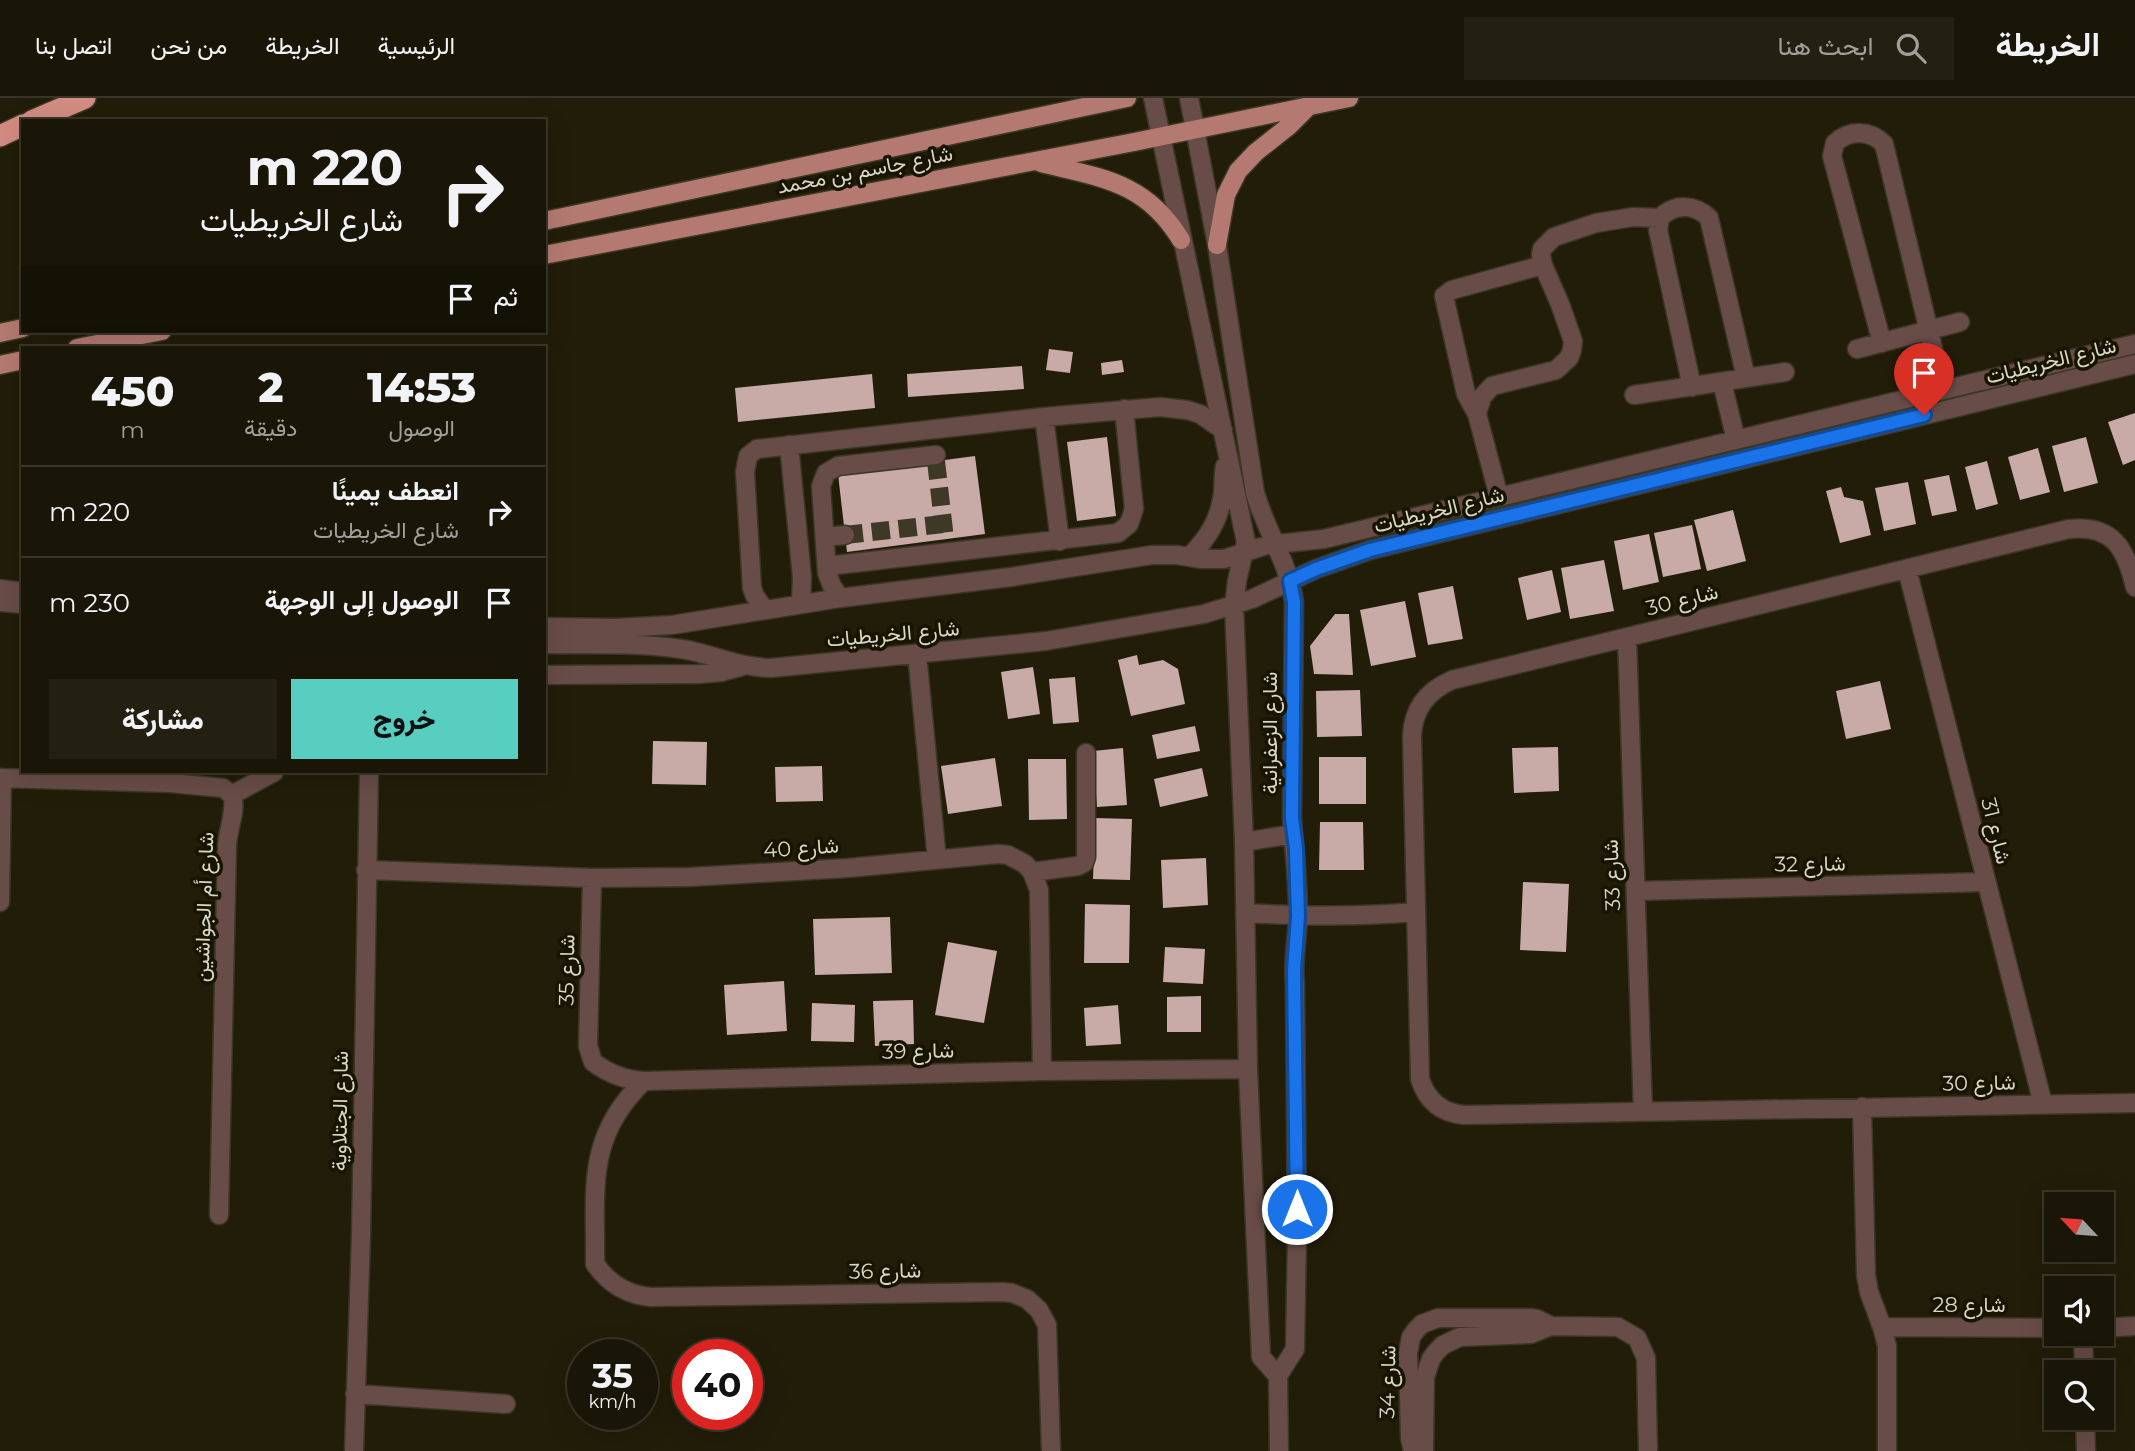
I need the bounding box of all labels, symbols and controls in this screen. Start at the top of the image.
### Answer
search box [1464,17,1954,80]
text: الخريطة [1996,24,2100,64]
icon: search [1892,29,1930,67]
text: ابحث هنا [1777,30,1874,62]
text: اتصل بنا [35,31,112,60]
text: من نحن [150,31,227,60]
text: الخريطة [265,31,340,60]
text: الرئيسية [378,31,455,60]
text: 220 m [247,138,403,197]
street label: شارع جاسم بن محمد [775,140,955,201]
icon: right [427,147,518,238]
text: شارع الخريطيات [200,200,403,239]
icon: arrive [442,280,480,318]
text: ثم [494,281,518,313]
street label: شارع الخريطيات [1983,332,2119,391]
pin [1894,343,1954,415]
icon: arrive [1905,354,1943,392]
text: 2 [258,361,283,413]
text: 14:53 [367,361,476,413]
text: 450 [91,365,174,417]
text: دقيقة [244,414,297,442]
text: الوصول [388,414,455,442]
text: m [120,416,145,444]
text: انعطف يمينًا [332,475,459,507]
street label: شارع الخريطيات [1371,481,1507,540]
icon: right [480,493,518,531]
text: 220 m [49,496,130,528]
text: شارع الخريطيات [313,516,459,544]
street label: شارع 30 [1643,578,1721,622]
text: الوصول إلى الوجهة [265,584,459,616]
icon: arrive [480,584,518,622]
text: 230 m [49,587,130,619]
street label: شارع الخريطيات [825,615,961,654]
street label: شارع الزعفرانية [1257,672,1284,794]
button: مشاركة [49,679,277,759]
button: خروج [291,679,518,759]
street label: شارع 31 [1974,795,2017,867]
street label: شارع أم الجواشين [188,832,221,982]
street label: شارع 40 [762,832,840,865]
street label: شارع 33 [1598,839,1627,911]
street label: شارع 32 [1774,850,1846,879]
street label: شارع 35 [553,934,582,1006]
street label: شارع 39 [882,1037,954,1066]
street label: شارع الجتلاوية [326,1051,355,1171]
street label: شارع 30 [1942,1069,2016,1098]
position arrow [1260,1172,1334,1246]
north arrow [2044,1192,2114,1262]
map controls [2044,1192,2114,1430]
street label: شارع 36 [849,1257,921,1286]
button: sound [2044,1276,2114,1346]
street label: شارع 28 [1932,1292,2006,1319]
speed limit sign: 40 [672,1339,763,1430]
street label: شارع 34 [1374,1345,1403,1419]
text: 35 [592,1354,633,1397]
button: search [2044,1360,2114,1430]
text: km/h [588,1391,637,1413]

